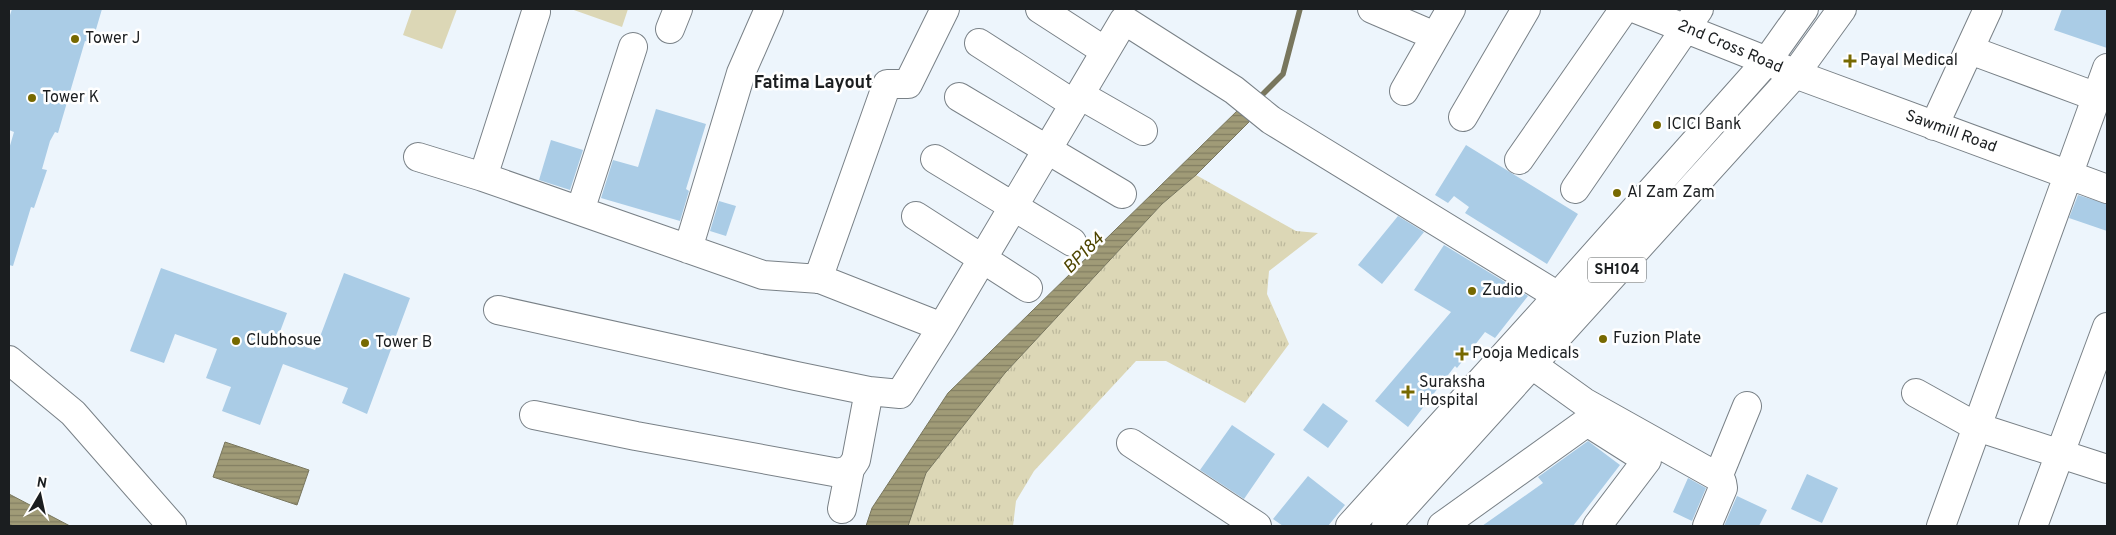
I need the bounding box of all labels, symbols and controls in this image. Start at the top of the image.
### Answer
street label: 2nd Cross Road [1674,16,1786,78]
place label: Tower J [85,29,140,49]
marker: Tower J [69,33,81,45]
place label: Payal Medical [1860,51,1958,71]
marker: Payal Medical [1844,55,1856,67]
district label: Fatima Layout [754,72,872,95]
place label: Tower K [42,88,99,108]
marker: Tower K [26,92,38,104]
street label: Sawmill Road [1902,106,2000,158]
place label: ICICI Bank [1667,115,1742,135]
marker: ICICI Bank [1651,119,1663,131]
place label: Al Zam Zam [1627,183,1715,203]
marker: Al Zam Zam [1611,187,1623,199]
water label: BP184 [1059,228,1110,279]
road number: SH104 [1588,258,1646,282]
place label: Zudio [1482,281,1523,301]
marker: Zudio [1466,285,1478,297]
place label: Fuzion Plate [1613,329,1701,349]
place label: Clubhosue [246,331,321,351]
place label: Tower B [375,333,432,353]
marker: Fuzion Plate [1597,333,1609,345]
marker: Clubhosue [230,335,242,347]
marker: Tower B [359,337,371,349]
place label: Pooja Medicals [1472,344,1579,364]
marker: Pooja Medicals [1456,348,1468,360]
place label: Suraksha Hospital [1419,373,1485,411]
marker: Suraksha Hospital [1401,385,1415,399]
north arrow [15,470,65,520]
text: N [35,474,48,493]

